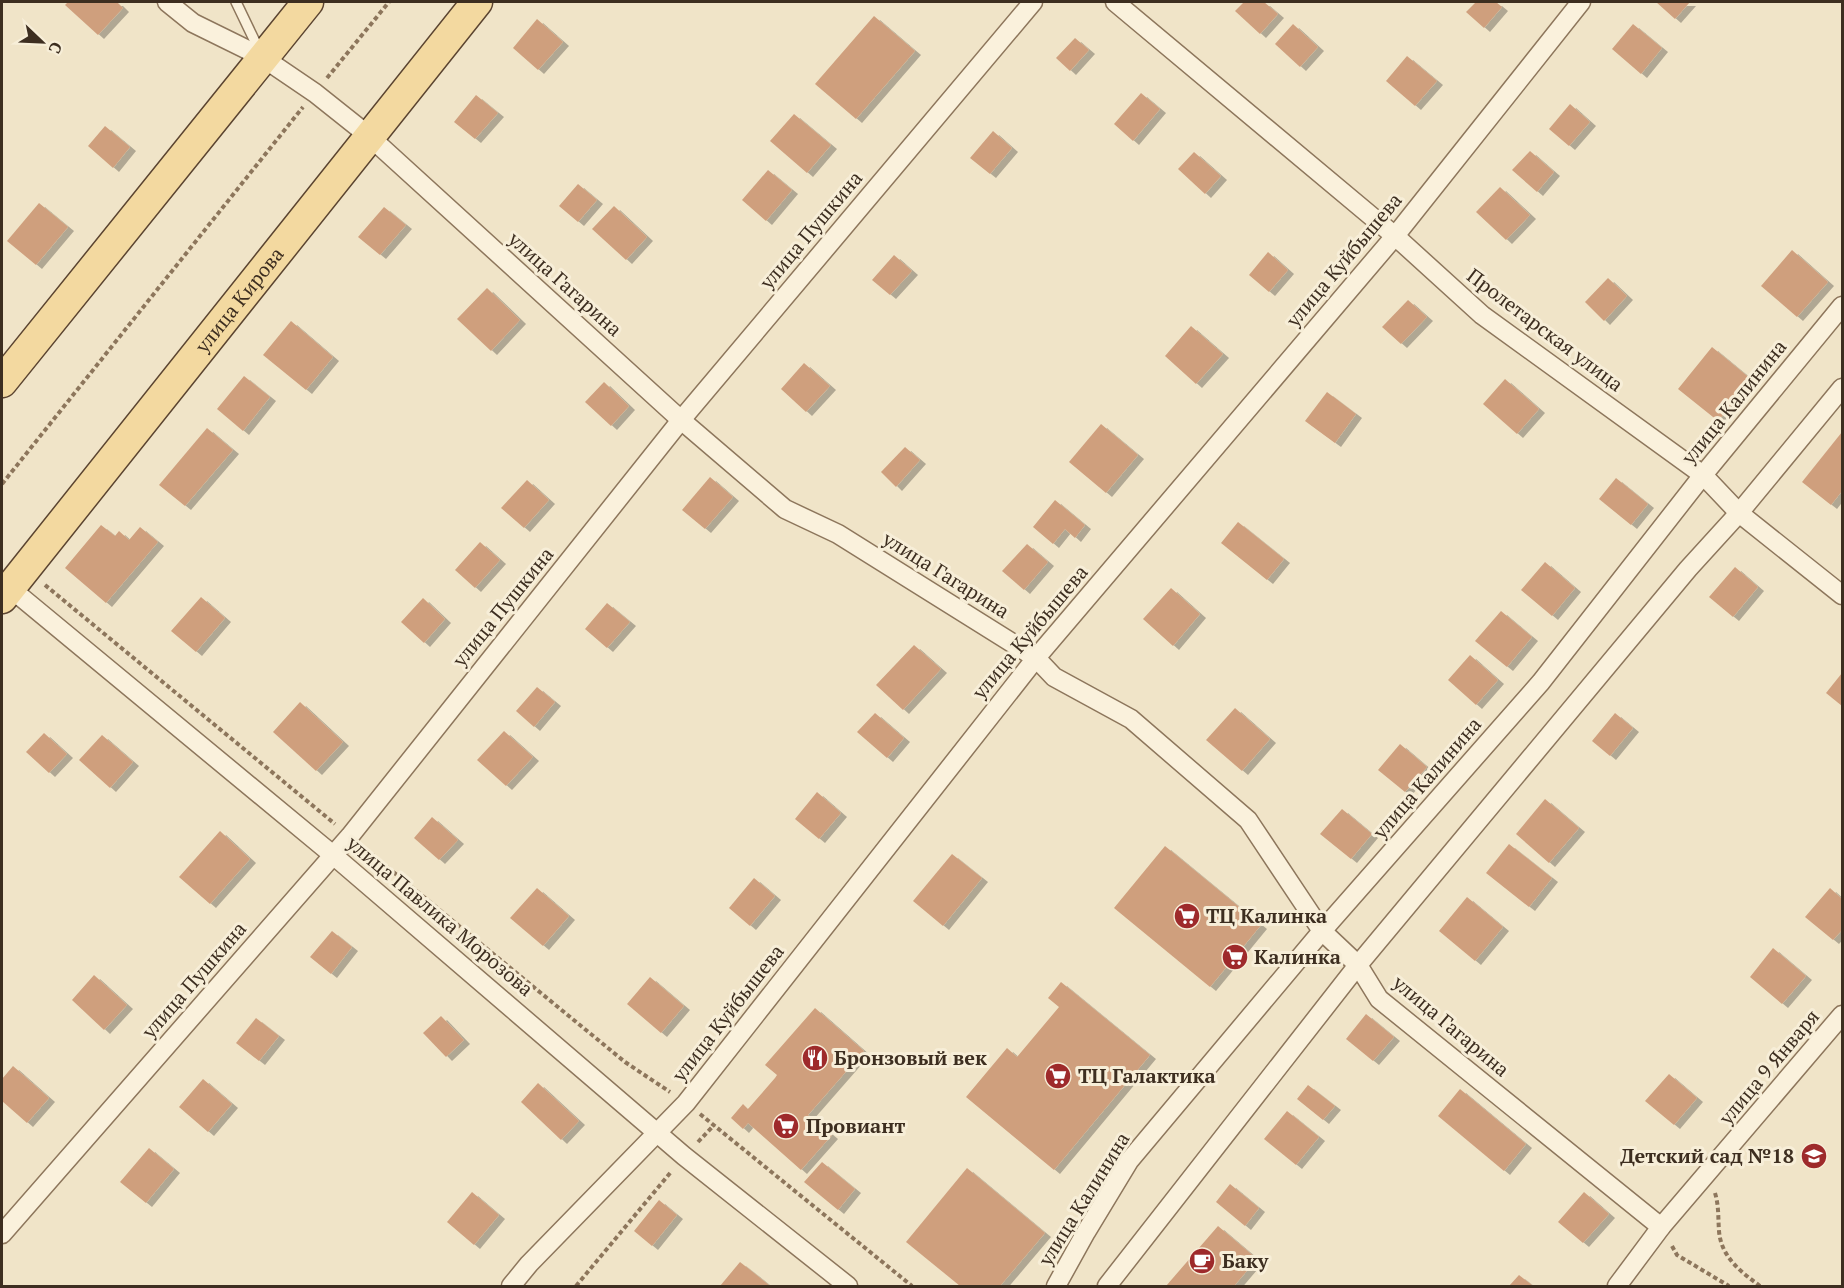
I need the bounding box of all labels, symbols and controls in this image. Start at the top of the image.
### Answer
north arrow [12,12,72,72]
text: С [44,39,68,57]
street label: улица Пушкина [753,165,868,295]
street label: улица Куйбышева [1279,187,1408,333]
street label: улица Гагарина [502,225,628,342]
street label: улица Кирова [188,241,290,359]
street label: Пролетарская улица [1462,262,1629,397]
street label: улица Калинина [1674,334,1792,470]
street label: улица Гагарина [877,524,1015,624]
street label: улица Пушкина [445,541,559,673]
street label: улица Куйбышева [965,559,1094,705]
street label: улица Калинина [1366,711,1487,845]
street label: улица Павлика Морозова [341,829,539,1002]
supermarket icon: ТЦ Калинка [1172,901,1202,931]
place label: ТЦ Калинка [1206,902,1327,929]
street label: улица Пушкина [135,916,252,1045]
street label: улица Куйбышева [665,939,790,1088]
supermarket icon: Калинка [1220,942,1250,972]
place label: Калинка [1254,943,1341,970]
street label: улица Гагарина [1387,968,1515,1082]
street label: улица 9 Января [1712,1003,1825,1131]
restaurant icon: Бронзовый век [800,1043,830,1073]
place label: Бронзовый век [834,1044,987,1071]
supermarket icon: ТЦ Галактика [1043,1061,1073,1091]
place label: ТЦ Галактика [1078,1062,1216,1089]
supermarket icon: Провиант [771,1111,801,1141]
place label: Провиант [806,1112,905,1139]
street label: улица Калинина [1031,1127,1136,1272]
school or university icon: Детский сад №18 [1799,1141,1829,1171]
place label: Детский сад №18 [1620,1142,1794,1169]
cafe icon: Баку [1187,1246,1217,1276]
place label: Баку [1222,1247,1269,1274]

